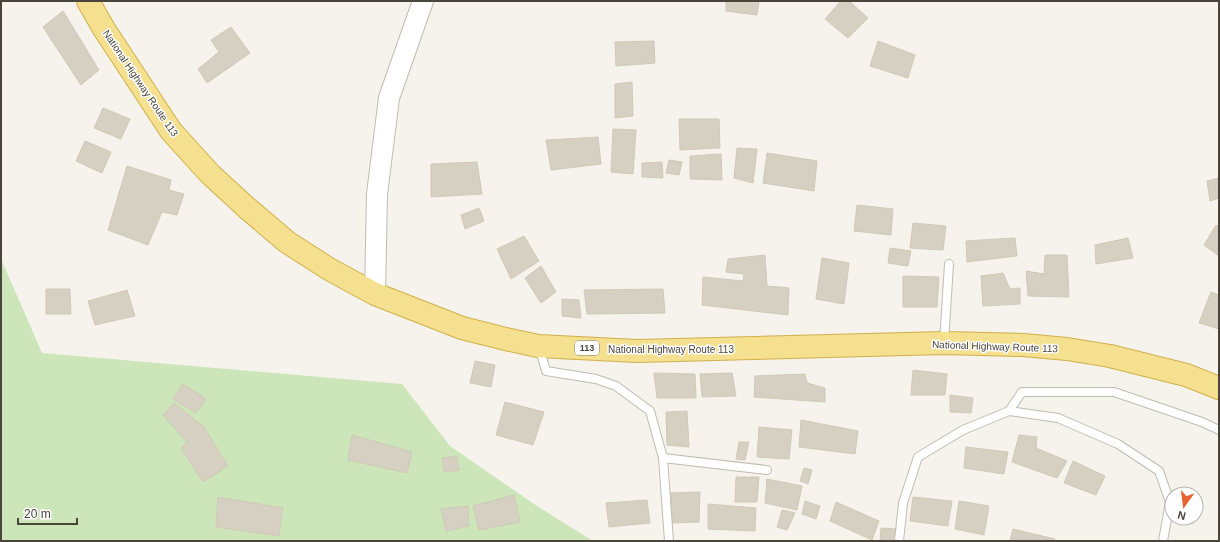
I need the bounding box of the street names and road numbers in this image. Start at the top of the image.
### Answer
street label: National Highway Route 113 [101,28,181,139]
street label: National Highway Route 113 [932,339,1059,354]
road number: 113 [575,341,599,355]
street label: National Highway Route 113 [608,344,734,355]

